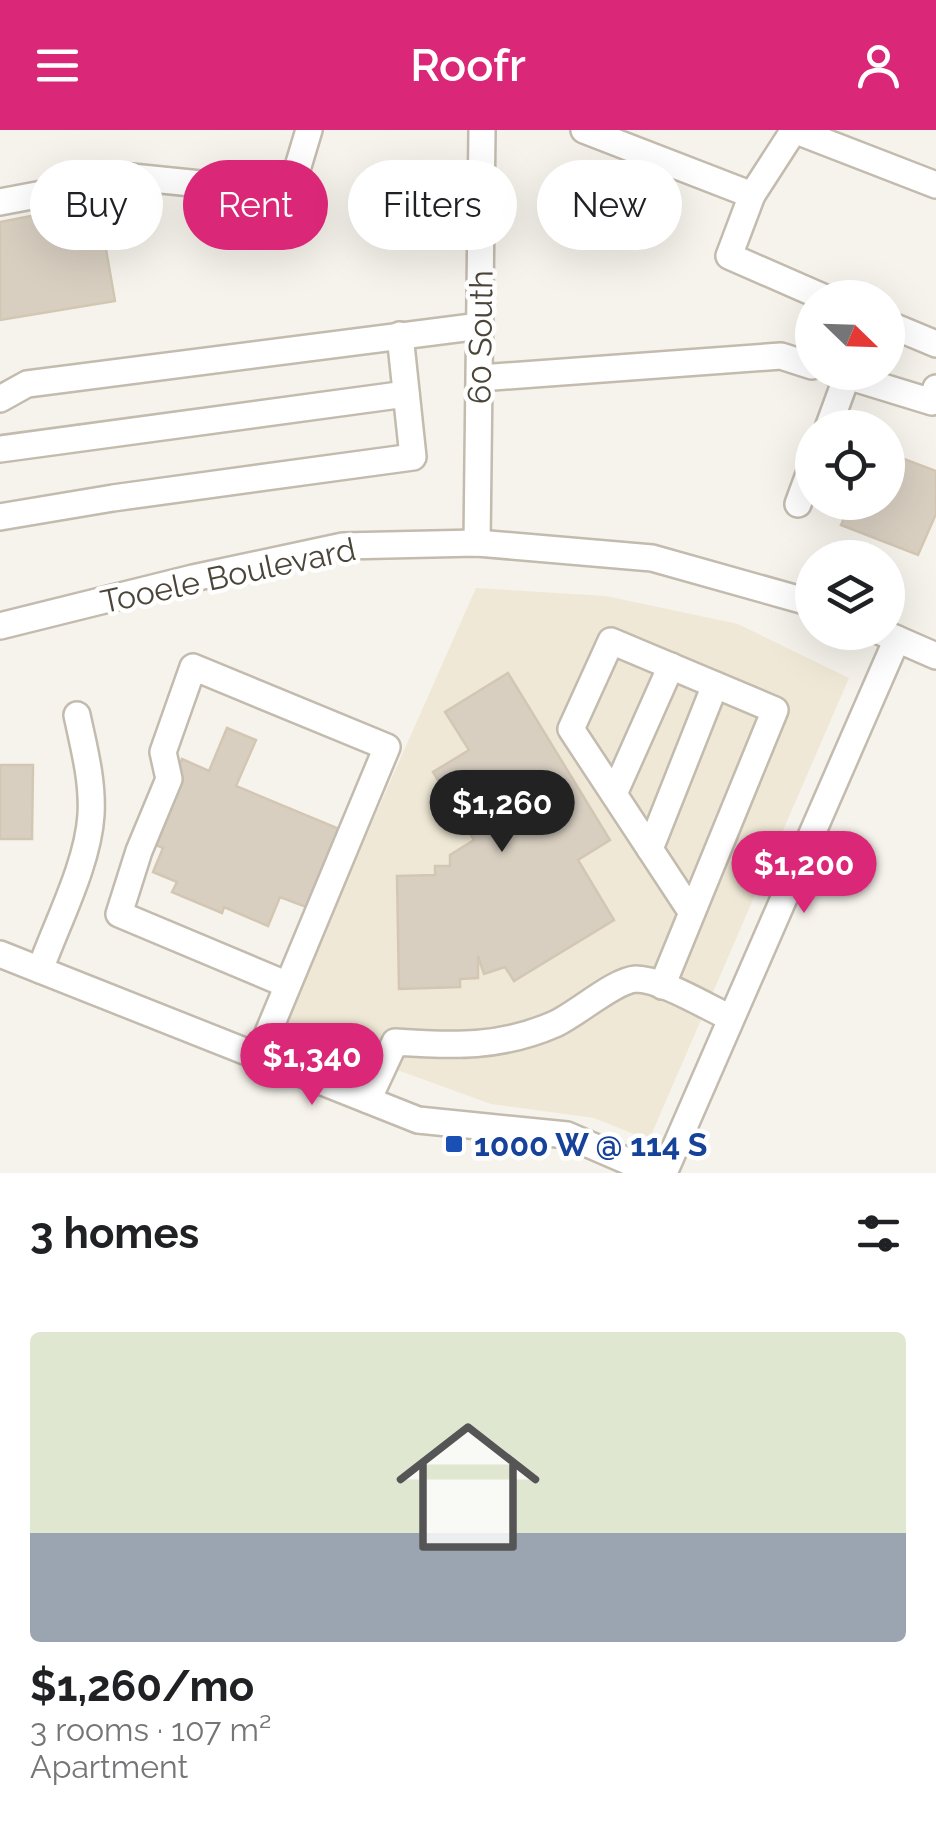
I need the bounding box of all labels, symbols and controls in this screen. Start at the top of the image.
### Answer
icon: menu [30,38,85,93]
icon: person [851,38,906,93]
text: Roofr [410,39,526,92]
chip: Buy [30,160,163,250]
chip: Rent [183,160,328,250]
chip: Filters [348,160,517,250]
chip: New [537,160,682,250]
street label: 60 South [460,270,500,404]
north arrow [795,280,905,390]
map controls [795,280,905,650]
button: locate [795,410,905,520]
street label: Tooele Boulevard [97,530,359,620]
button: layers [795,540,905,650]
pin: $1,260 [421,770,583,855]
text: $1,260 [452,784,552,821]
pin: $1,200 [723,831,885,916]
text: $1,200 [754,845,854,882]
pin: $1,340 [231,1023,393,1108]
text: $1,340 [262,1037,362,1074]
place label: 1000 W @ 114 S [474,1126,707,1163]
marker: 1000 W @ 114 S [443,1133,465,1155]
icon: filters [851,1206,906,1261]
text: 3 homes [30,1209,199,1258]
icon: home [378,1397,558,1577]
text: $1,260/mo [30,1662,254,1711]
text: 3 rooms · 107 m² [30,1711,271,1748]
text: Apartment [30,1748,188,1785]

